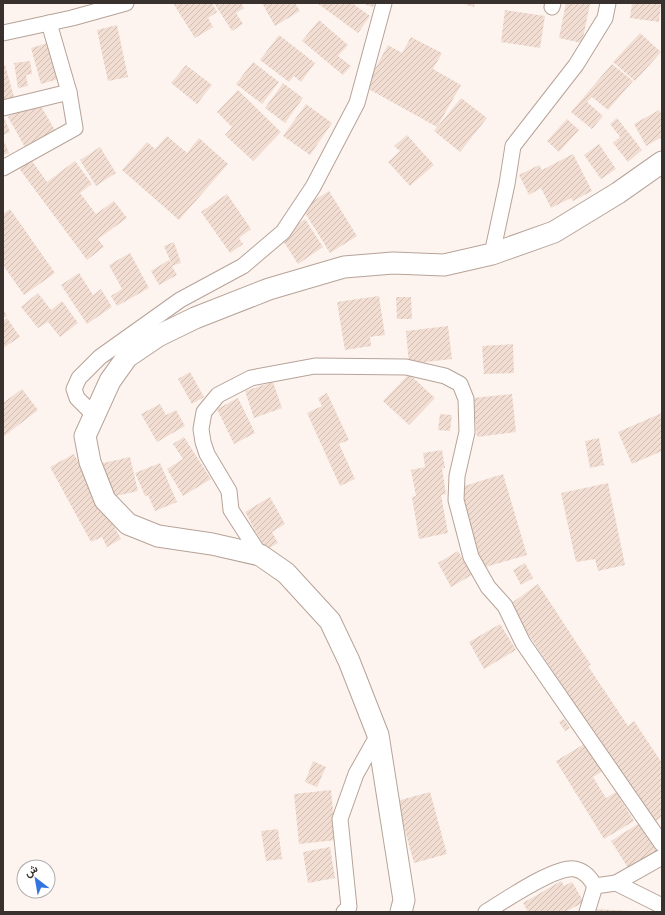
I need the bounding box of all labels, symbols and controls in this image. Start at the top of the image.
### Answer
north arrow [16,859,56,899]
text: ش [22,862,40,880]

